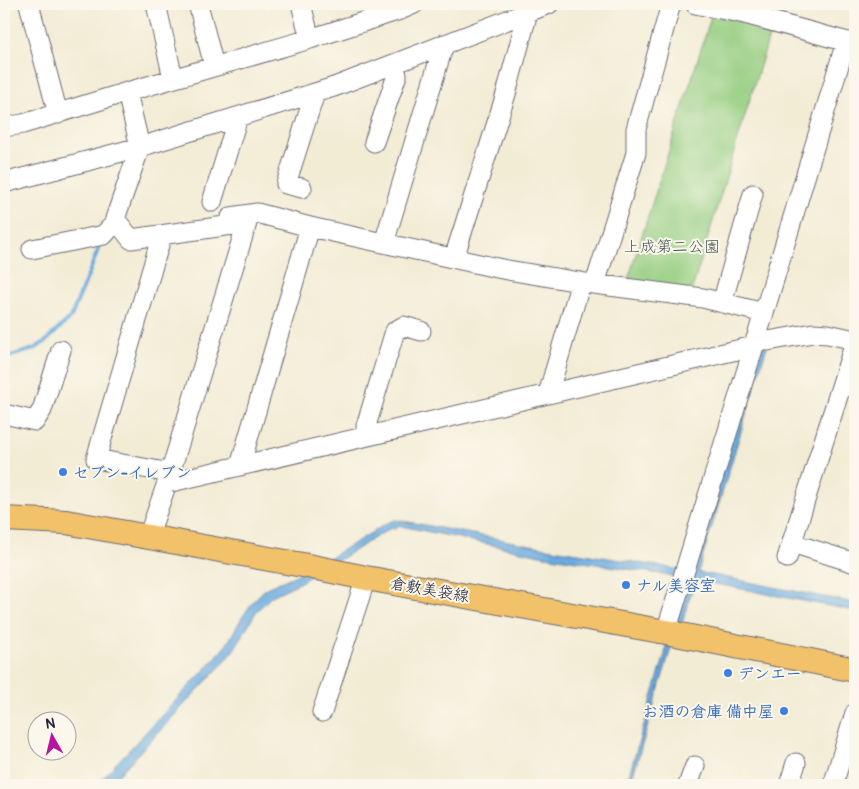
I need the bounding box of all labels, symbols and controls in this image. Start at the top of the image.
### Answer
park label: 上成第二公園 [624,237,720,257]
place label: セブン-イレブン [73,463,192,483]
marker: セブン-イレブン [57,466,69,478]
street label: 倉敷美袋線 [389,573,471,607]
place label: ナル美容室 [636,576,716,596]
marker: ナル美容室 [620,579,632,591]
place label: デンエー [738,664,802,684]
marker: デンエー [722,667,734,679]
place label: お酒の倉庫 備中屋 [643,702,774,722]
marker: お酒の倉庫 備中屋 [778,705,790,717]
north arrow [28,712,78,762]
text: N [44,715,56,733]

